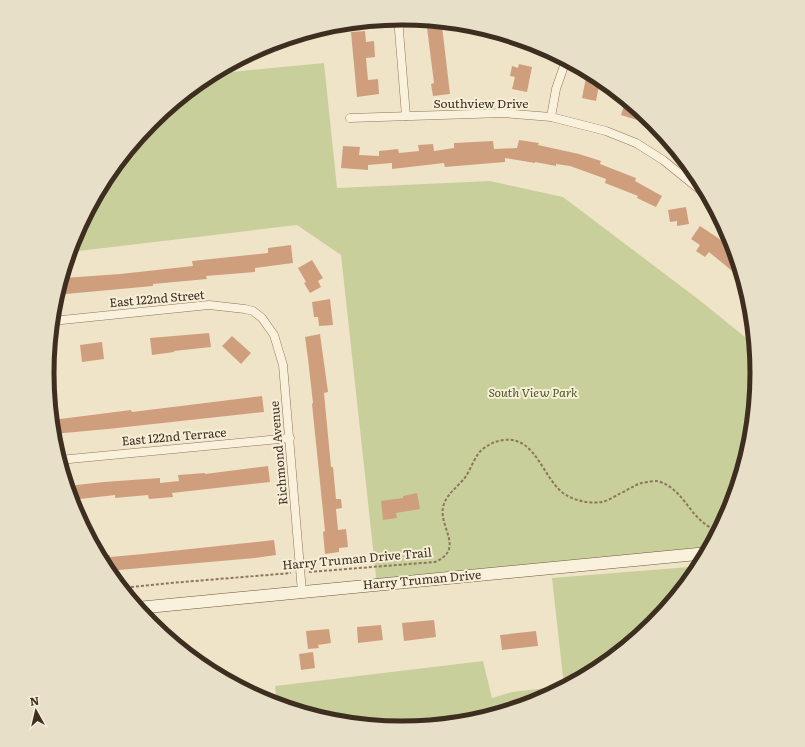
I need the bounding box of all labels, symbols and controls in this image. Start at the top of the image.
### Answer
street label: Southview Drive [433,94,529,112]
street label: East 122nd Street [109,285,205,311]
park label: South View Park [488,383,578,401]
street label: Richmond Avenue [264,400,292,506]
street label: East 122nd Terrace [121,422,227,450]
street label: Harry Truman Drive Trail [281,543,432,574]
street label: Harry Truman Drive [362,565,482,593]
north arrow [16,691,56,731]
text: N [29,692,40,709]

